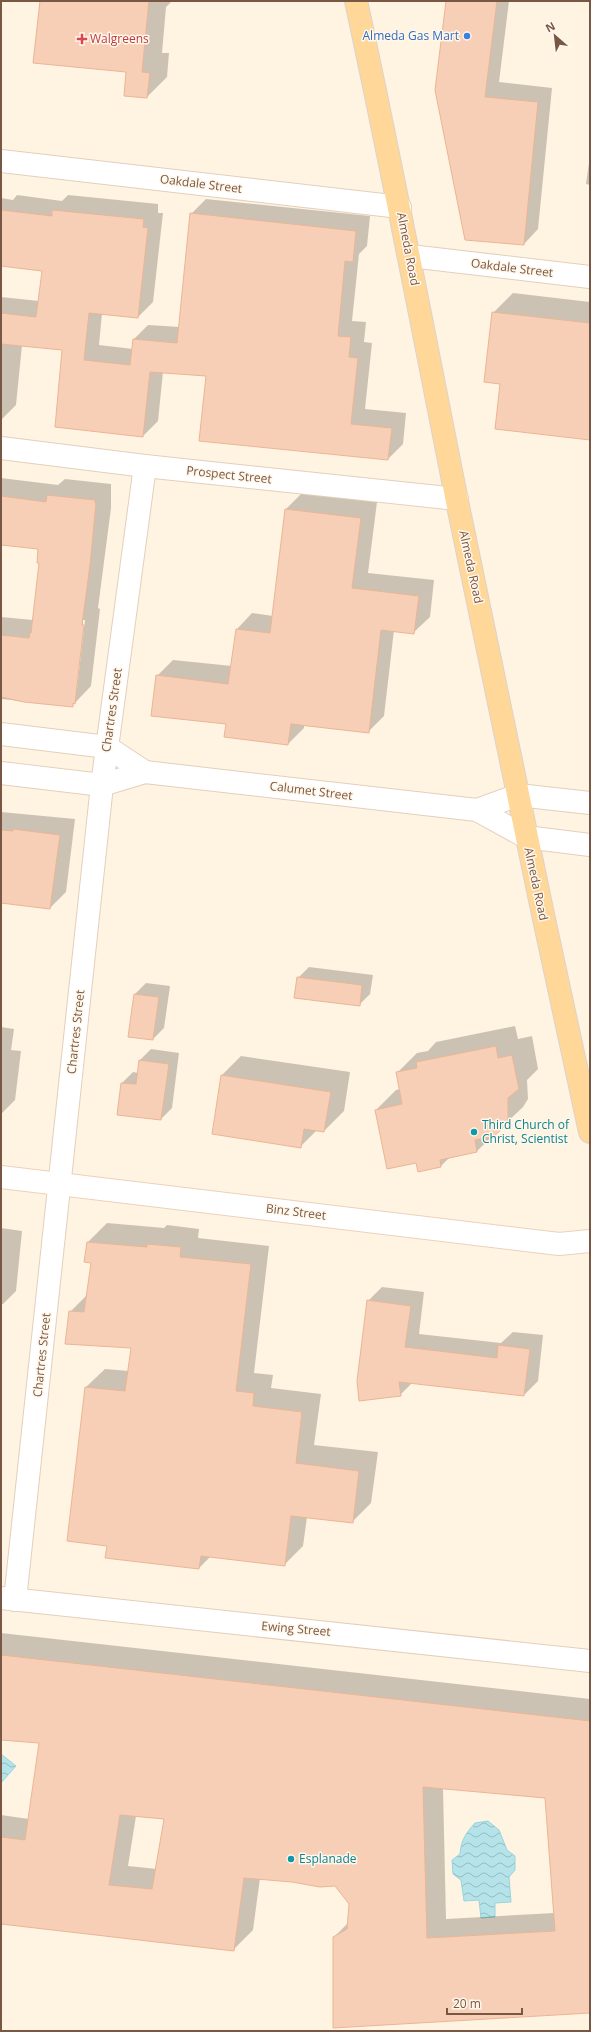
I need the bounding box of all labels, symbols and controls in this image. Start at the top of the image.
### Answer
north arrow [535,16,575,56]
text: N [543,18,558,35]
place label: Almeda Gas Mart [363,27,459,44]
place label: Walgreens [90,30,149,47]
marker: Almeda Gas Mart [462,31,472,41]
marker: Walgreens [77,34,87,44]
street label: Oakdale Street [159,170,243,197]
street label: Almeda Road [393,211,424,287]
street label: Oakdale Street [470,254,554,281]
street label: Prospect Street [185,462,273,487]
street label: Almeda Road [455,529,488,605]
street label: Chartres Street [97,667,126,753]
street label: Calumet Street [269,777,353,804]
street label: Almeda Road [520,846,553,922]
street label: Chartres Street [63,989,88,1075]
place label: Third Church of Christ, Scientist [482,1116,570,1147]
marker: Third Church of Christ, Scientist [469,1127,479,1137]
street label: Binz Street [265,1199,327,1224]
street label: Chartres Street [29,1312,54,1398]
street label: Ewing Street [261,1617,331,1640]
place label: Esplanade [299,1850,357,1867]
marker: Esplanade [286,1854,296,1864]
scale bar [447,1990,522,2016]
text: 20 m [453,1995,481,2012]

